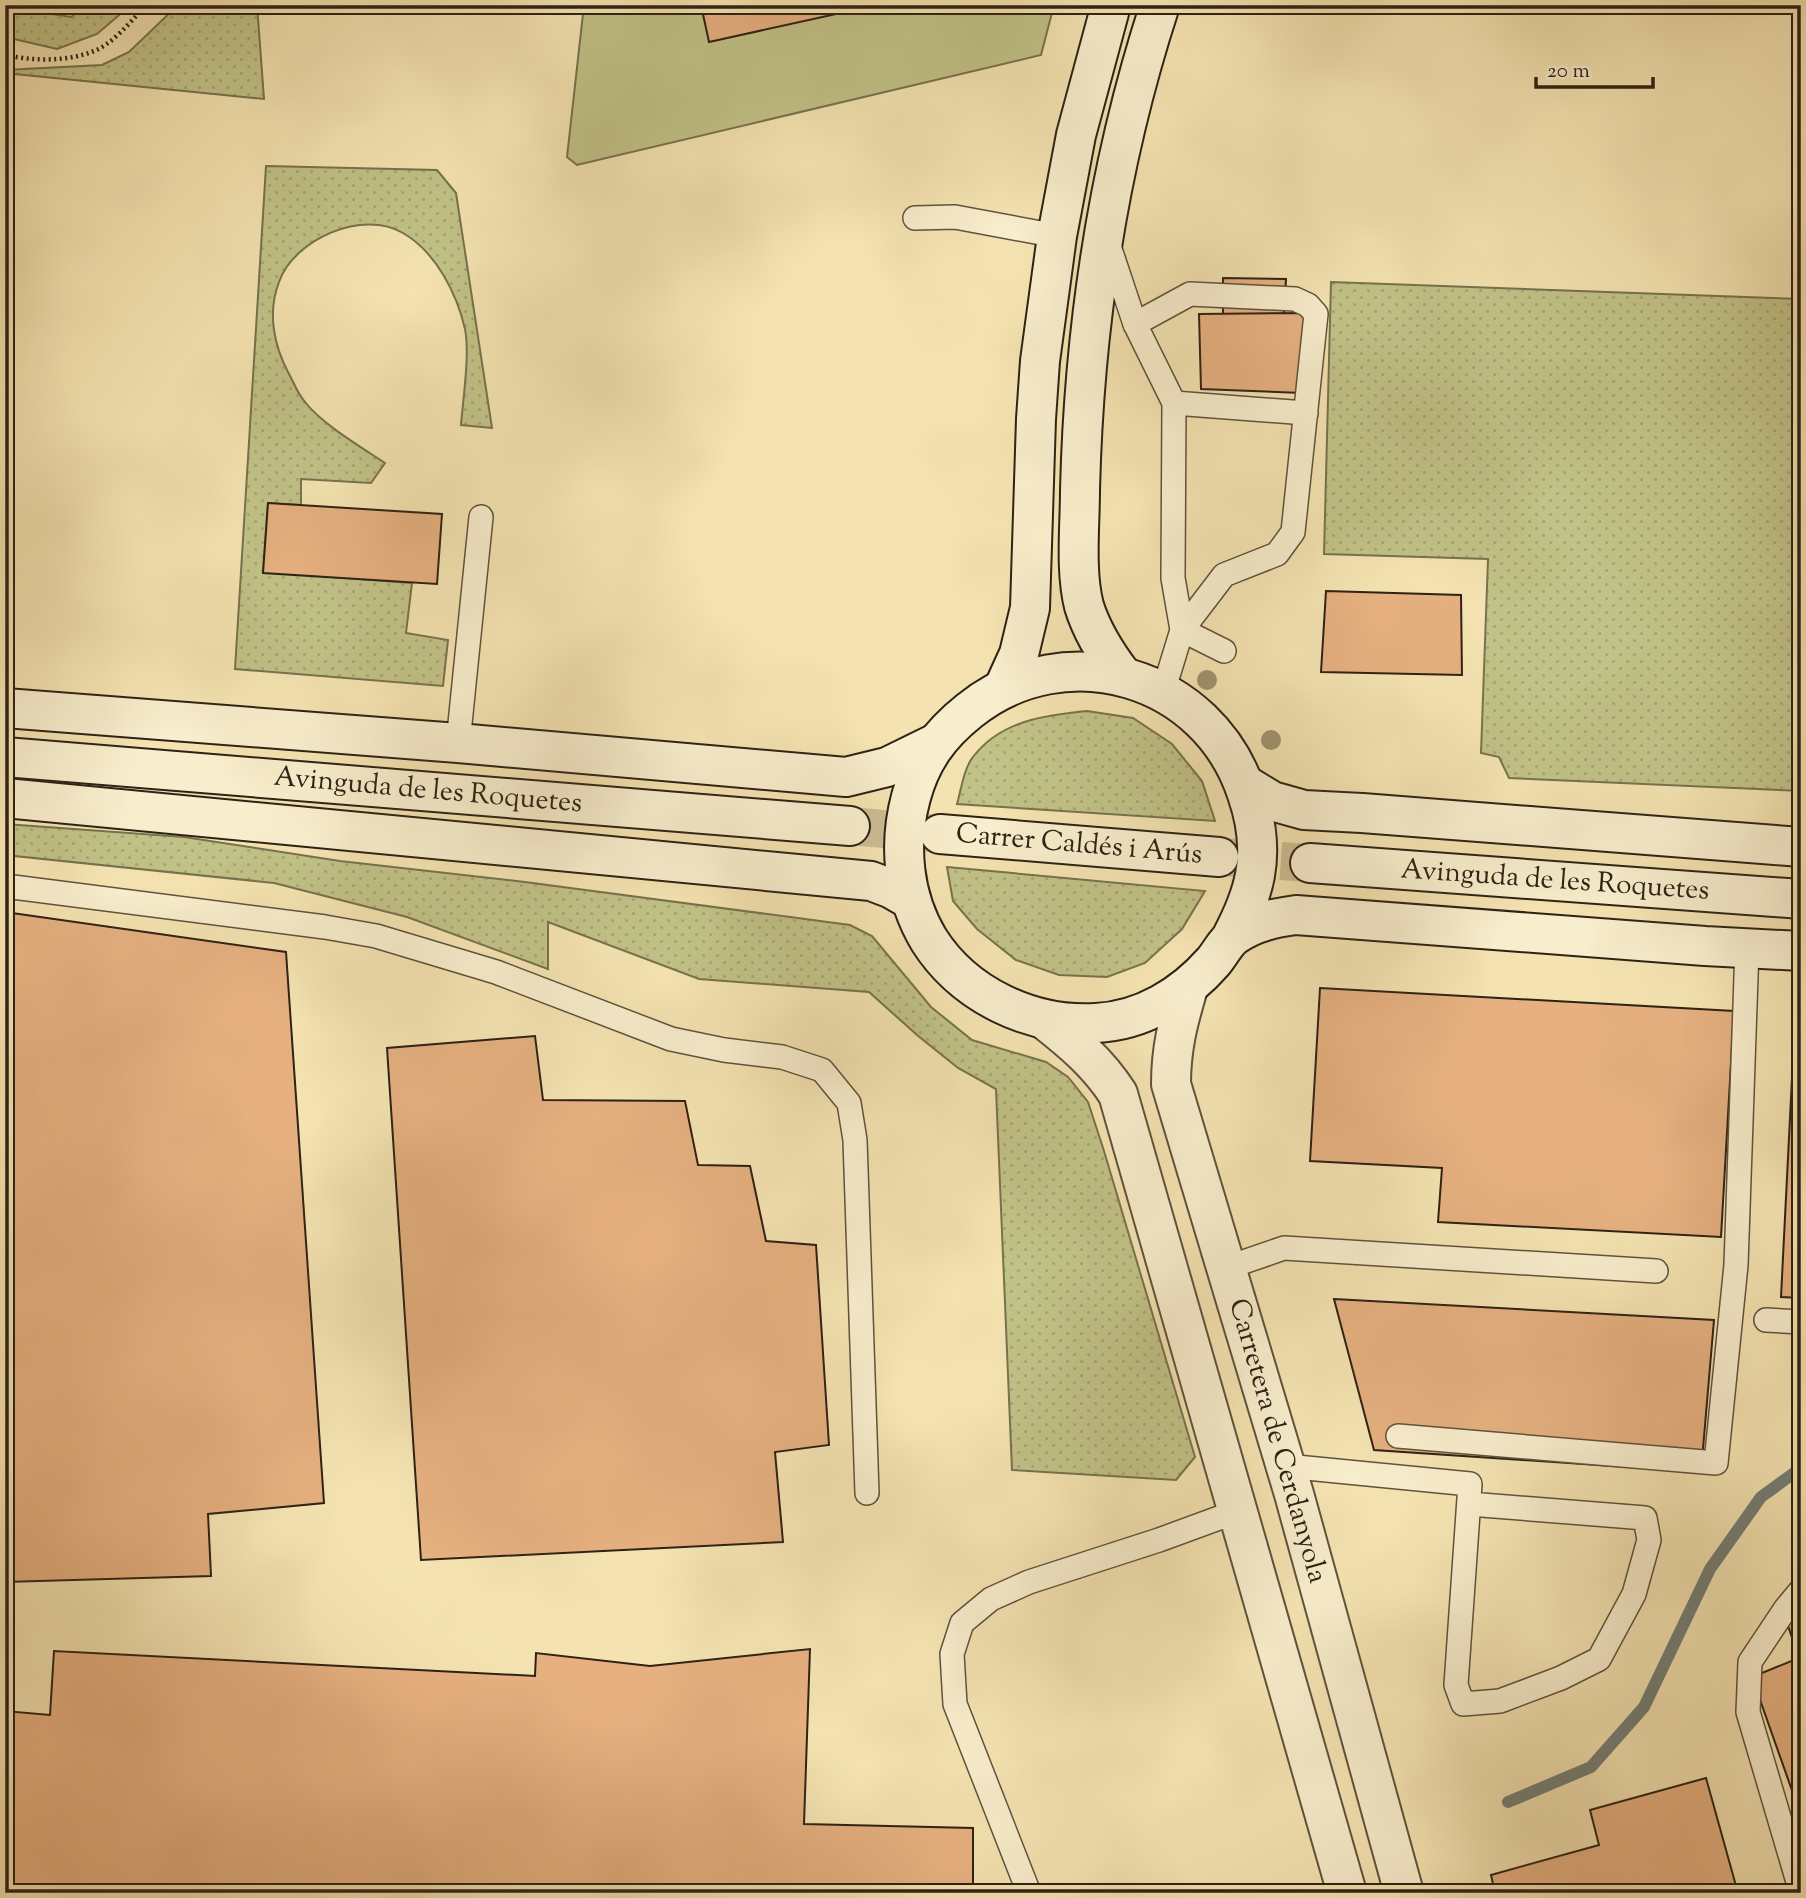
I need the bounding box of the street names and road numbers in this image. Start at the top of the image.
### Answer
street label: Avinguda de les Roquetes [272,758,584,824]
street label: Carrer Caldés i Arús [954,814,1204,876]
street label: Avinguda de les Roquetes [1399,850,1711,912]
street label: Carretera de Cerdanyola [1217,1294,1337,1588]

